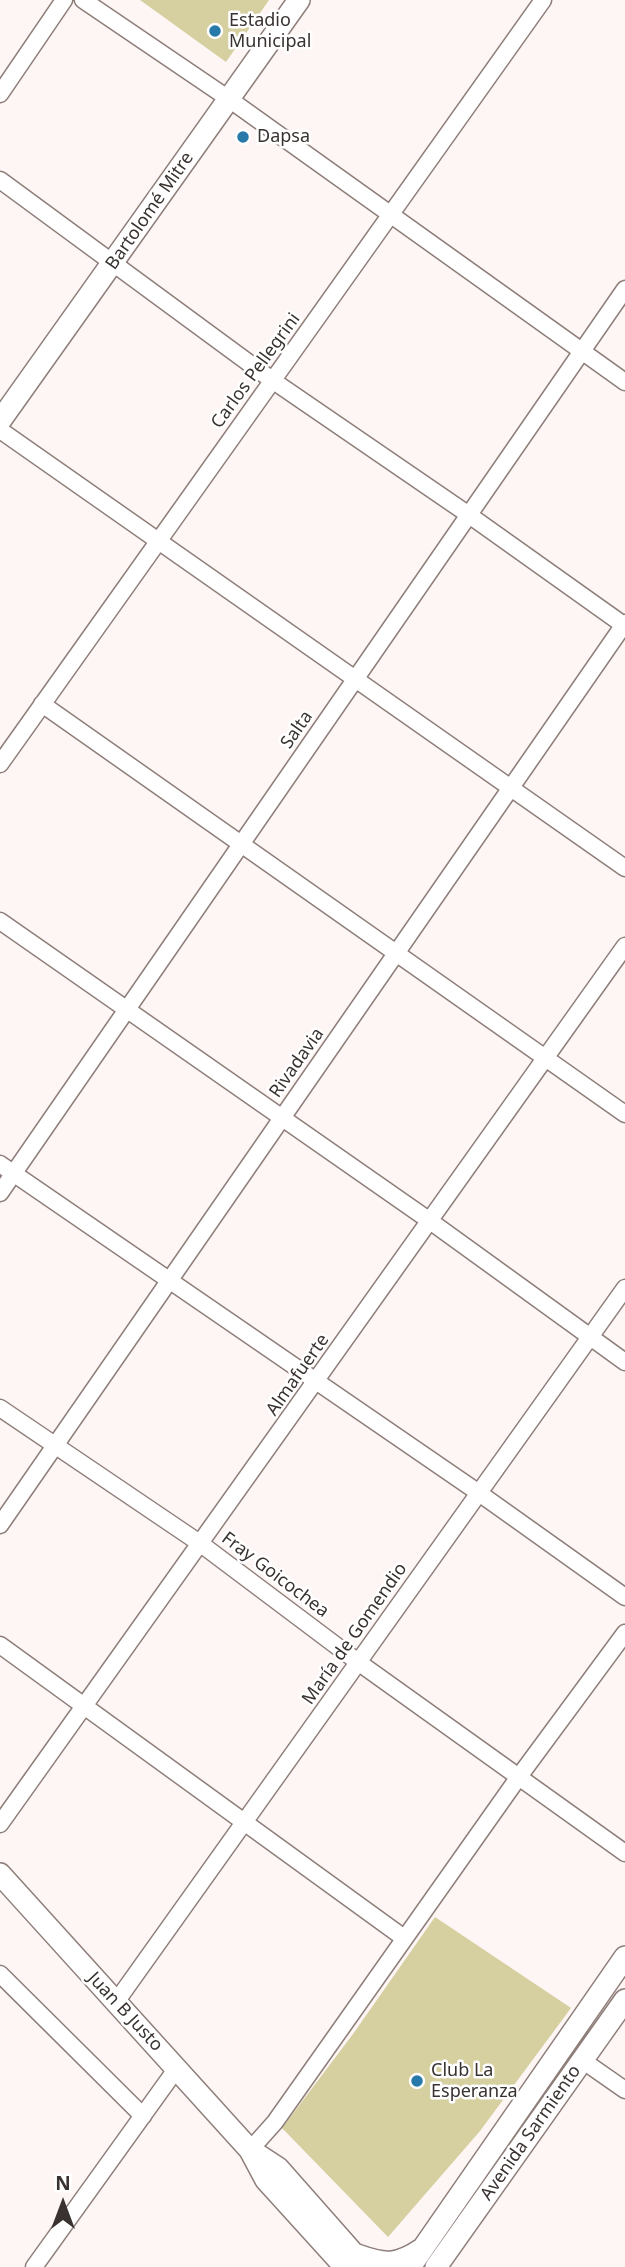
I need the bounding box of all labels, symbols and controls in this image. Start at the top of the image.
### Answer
place label: Estadio Municipal [229,10,311,52]
marker: Estadio Municipal [207,23,223,39]
place label: Dapsa [257,126,310,148]
marker: Dapsa [235,129,251,145]
street label: Bartolomé Mitre [101,148,199,274]
street label: Carlos Pellegrini [207,309,305,433]
street label: Salta [276,707,318,753]
street label: Rivadavia [265,1024,329,1102]
street label: Almafuerte [262,1330,334,1420]
street label: Fray Goicochea [217,1528,333,1622]
street label: María de Gomendio [298,1559,412,1709]
street label: Juan B Justo [83,1968,167,2056]
place label: Club La Esperanza [431,2060,518,2102]
street label: Avenida Sarmiento [476,2061,586,2205]
marker: Club La Esperanza [409,2073,425,2089]
north arrow [28,2169,98,2239]
text: N [55,2170,71,2196]

